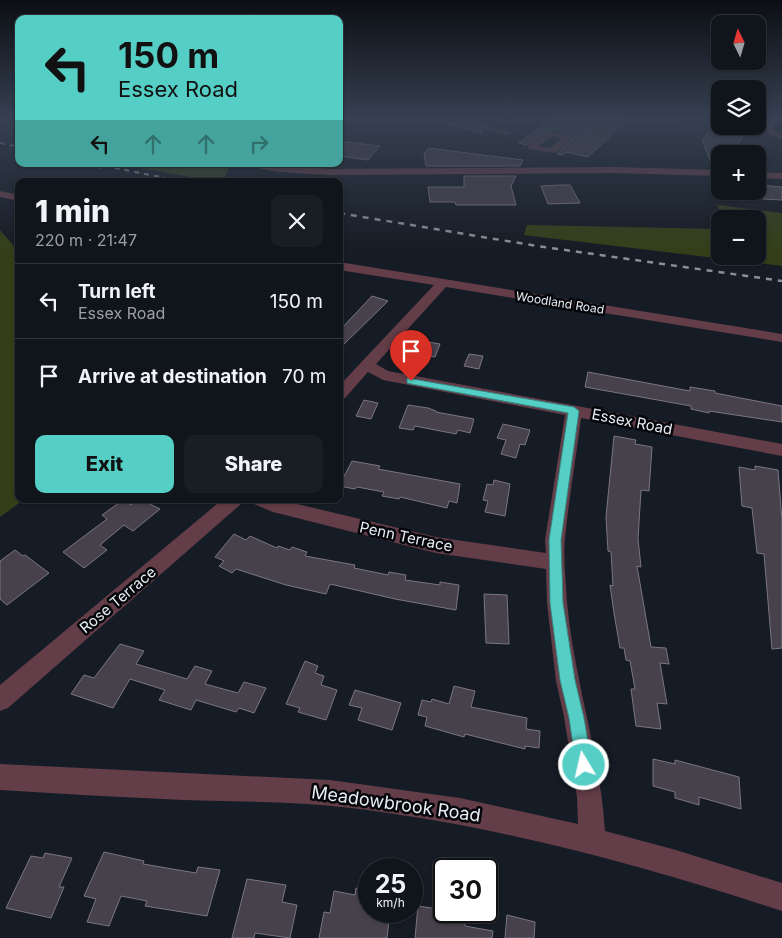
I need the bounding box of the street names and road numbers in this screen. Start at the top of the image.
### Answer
street label: Woodland Road [515,288,605,317]
street label: Essex Road [590,404,674,439]
street label: Penn Terrace [358,517,454,556]
street label: Rose Terrace [76,562,160,637]
street label: Meadowbrook Road [310,781,482,826]

